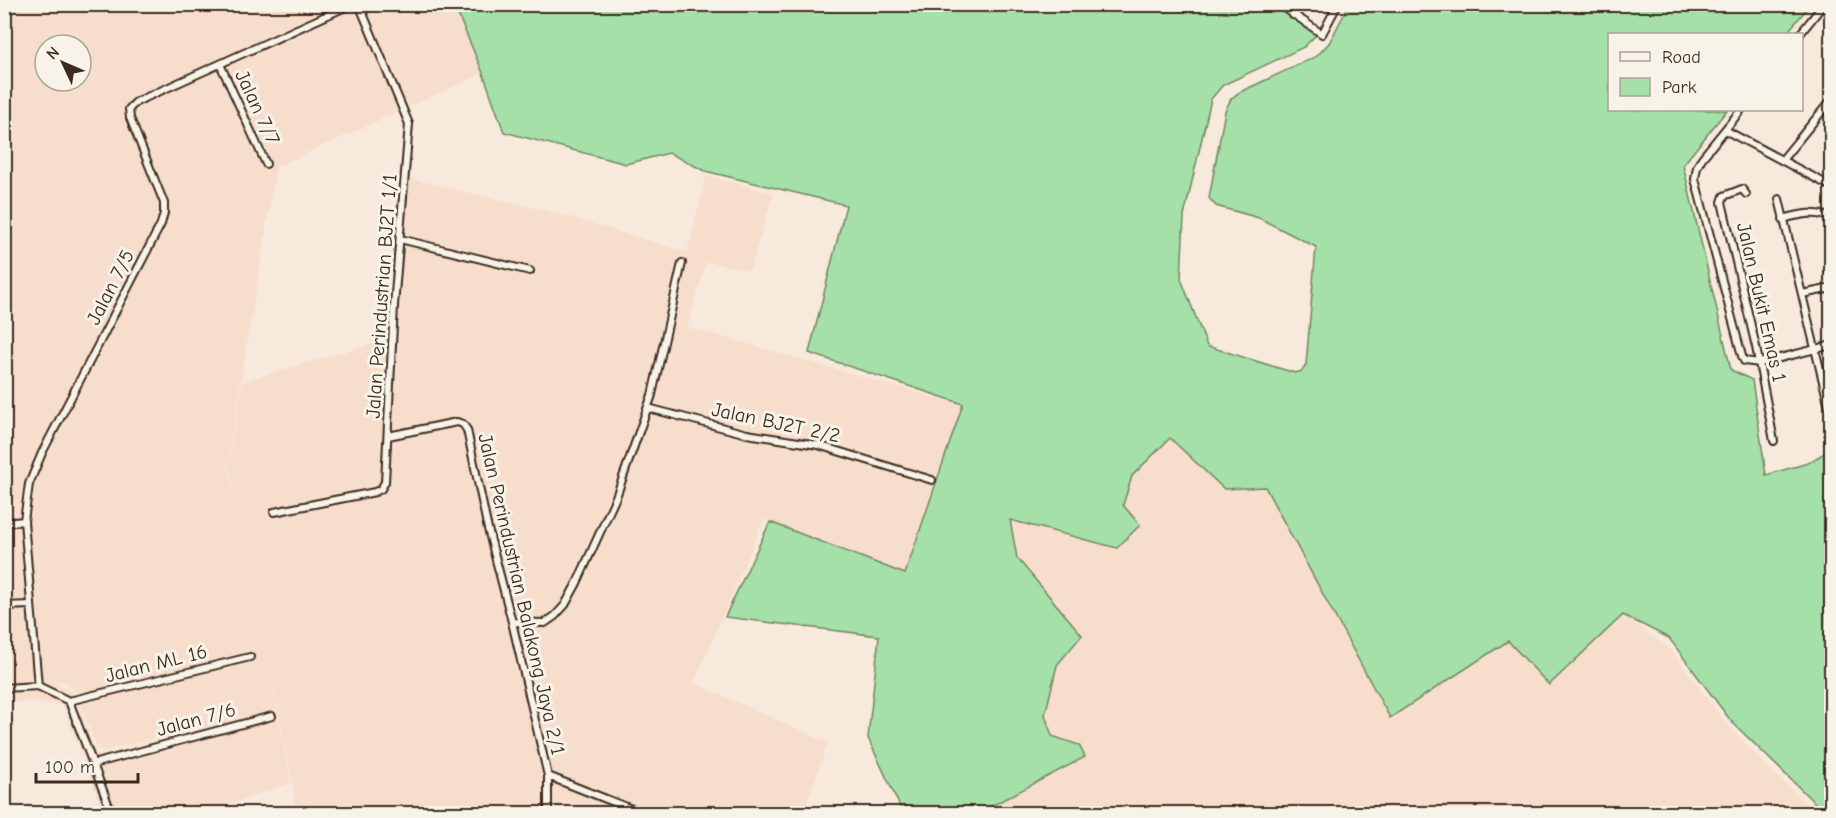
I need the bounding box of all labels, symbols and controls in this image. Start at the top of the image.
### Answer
north arrow [33,33,93,93]
legend [1608,33,1803,111]
text: N [43,43,63,63]
text: Road [1662,47,1701,68]
street label: Jalan 7/7 [230,66,285,149]
text: Park [1662,77,1697,98]
street label: Jalan Perindustrian BJ2T 1/1 [361,173,402,419]
street label: Jalan Bukit Emas 1 [1732,220,1791,384]
street label: Jalan 7/5 [82,246,139,328]
street label: Jalan BJ2T 2/2 [710,398,842,447]
street label: Jalan Perindustrian Balakong Jaya 2/1 [473,431,570,757]
street label: Jalan ML 16 [103,640,209,687]
street label: Jalan 7/6 [154,698,238,741]
scale bar [36,746,138,784]
text: 100 m [45,757,95,778]

